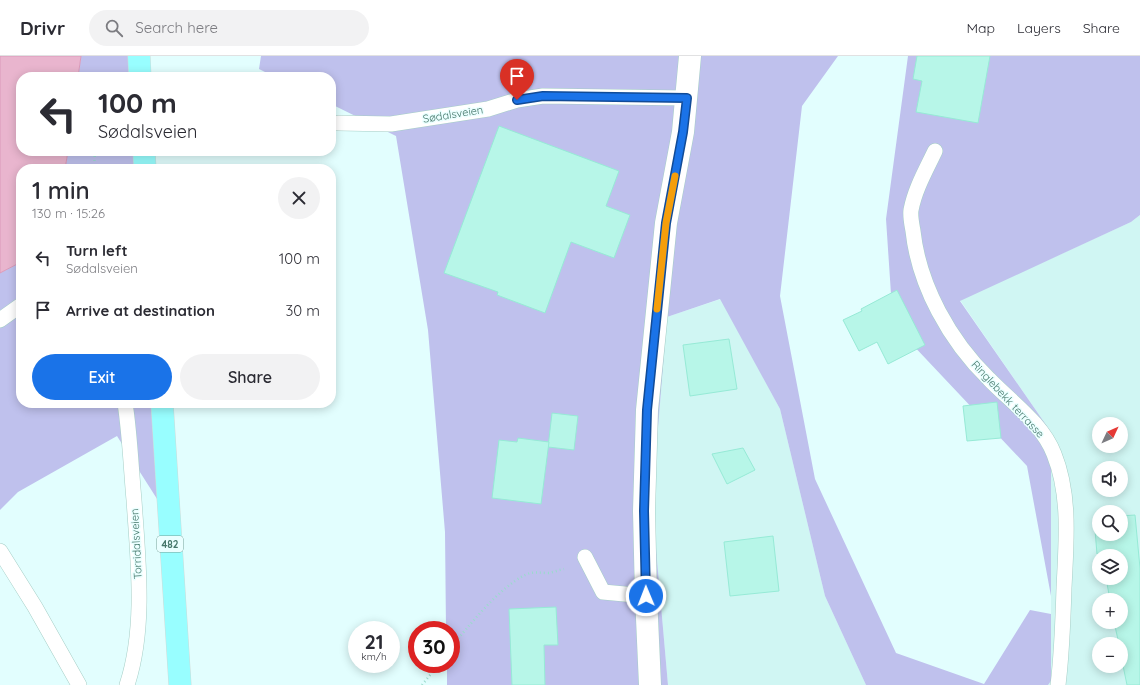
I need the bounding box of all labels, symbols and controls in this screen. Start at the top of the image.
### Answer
search box [89,10,369,46]
text: Drivr [20,16,65,40]
icon: search [103,17,125,39]
text: Search here [135,18,218,37]
text: Map [966,19,995,37]
text: Layers [1017,19,1061,37]
text: Share [1083,19,1120,37]
pin [500,59,534,100]
icon: arrive [506,65,528,87]
text: 100 m [98,85,177,120]
icon: left [32,88,84,140]
street label: Sødalsveien [422,102,484,126]
text: Sødalsveien [98,120,197,143]
text: 1 min [32,175,90,205]
button: close [278,177,320,219]
text: 130 m · 15:26 [32,205,105,221]
text: Turn left [66,241,128,260]
icon: left [32,247,54,269]
text: 100 m [279,249,320,268]
text: Sødalsveien [66,260,138,276]
icon: arrive [32,299,54,321]
text: Arrive at destination [66,301,215,320]
text: 30 m [285,301,320,320]
button: Exit [32,354,172,400]
button: Share [180,354,320,400]
street label: Ringlebekk terrasse [969,357,1047,441]
north arrow [1092,417,1128,453]
map controls [1092,417,1128,673]
button: sound [1092,461,1128,497]
button: search [1092,505,1128,541]
street label: Torridalsveien [127,508,145,580]
road number: 482 [157,536,183,552]
button: layers [1092,549,1128,585]
position arrow [625,575,667,617]
button: + [1092,593,1128,629]
speed limit sign: 30 [408,621,460,673]
text: 21 [364,629,384,654]
button: − [1092,637,1128,673]
text: km/h [361,650,387,663]

